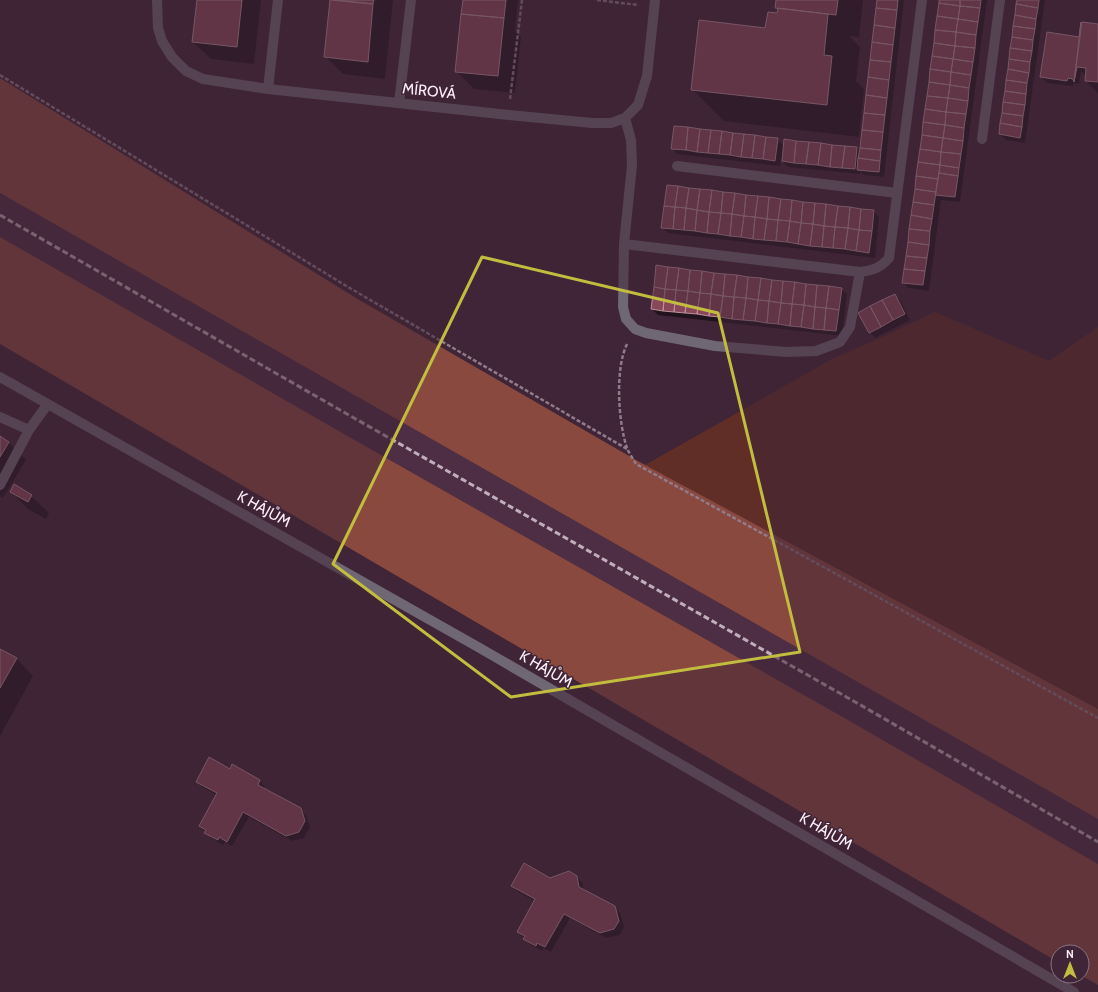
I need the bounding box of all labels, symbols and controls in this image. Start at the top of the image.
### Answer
street label: MÍROVÁ [401,78,458,103]
street label: K HÁJŮM [234,485,295,531]
street label: K HÁJŮM [516,645,577,691]
street label: K HÁJŮM [796,807,857,853]
north arrow [1050,944,1090,984]
text: N [1066,947,1074,961]

